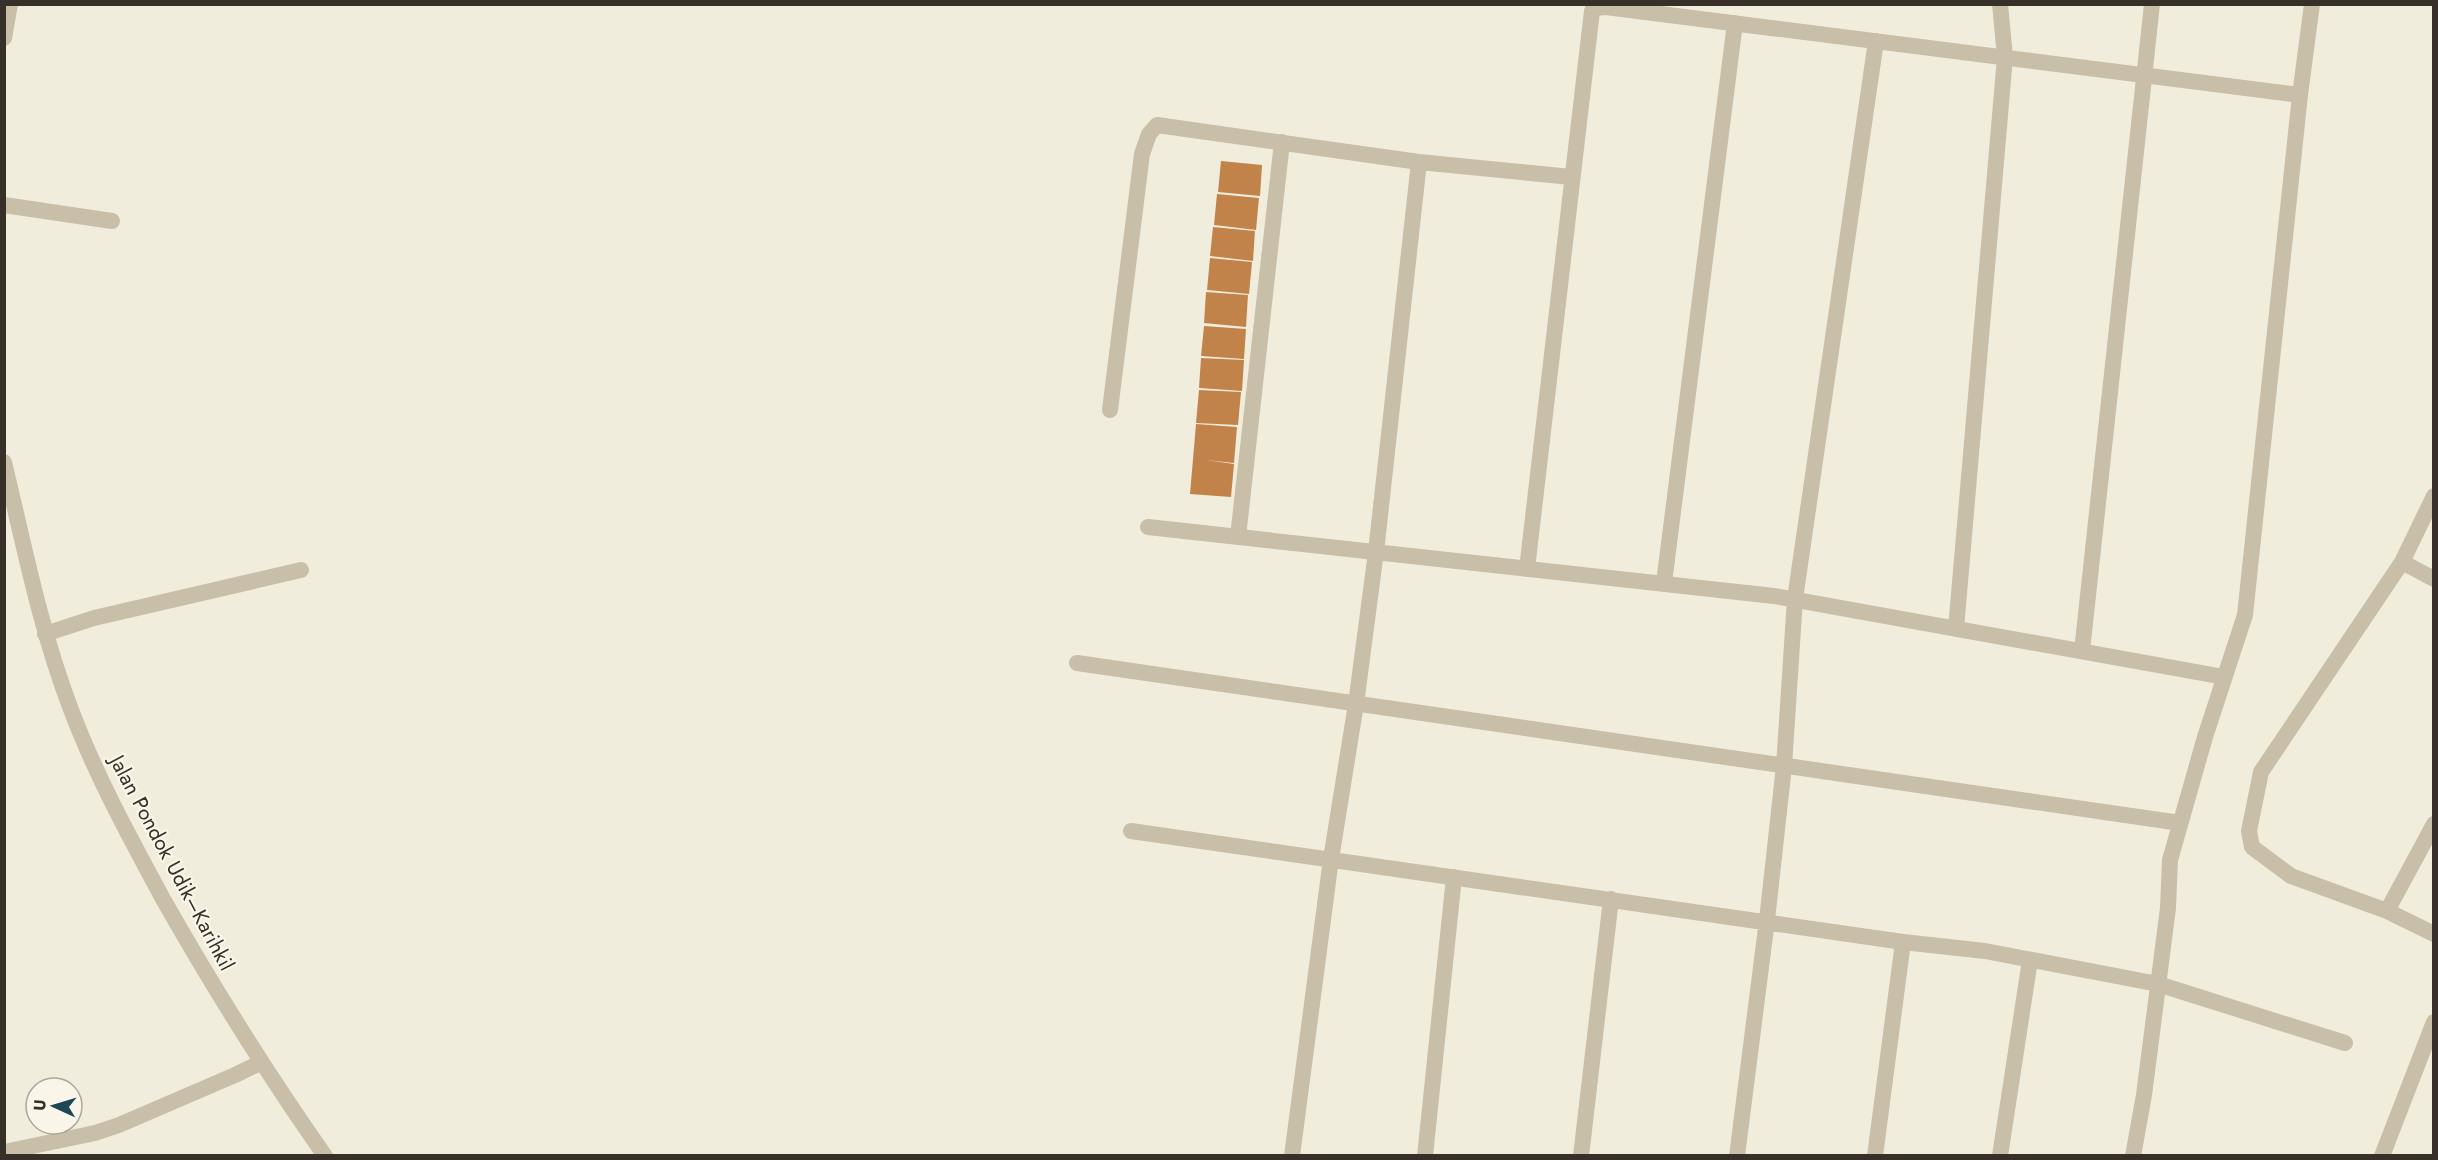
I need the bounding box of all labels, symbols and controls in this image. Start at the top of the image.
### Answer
street label: Jalan Pondok Udik–Karihkil [101,747,242,976]
north arrow [24,1076,84,1136]
text: U [28,1099,51,1111]

